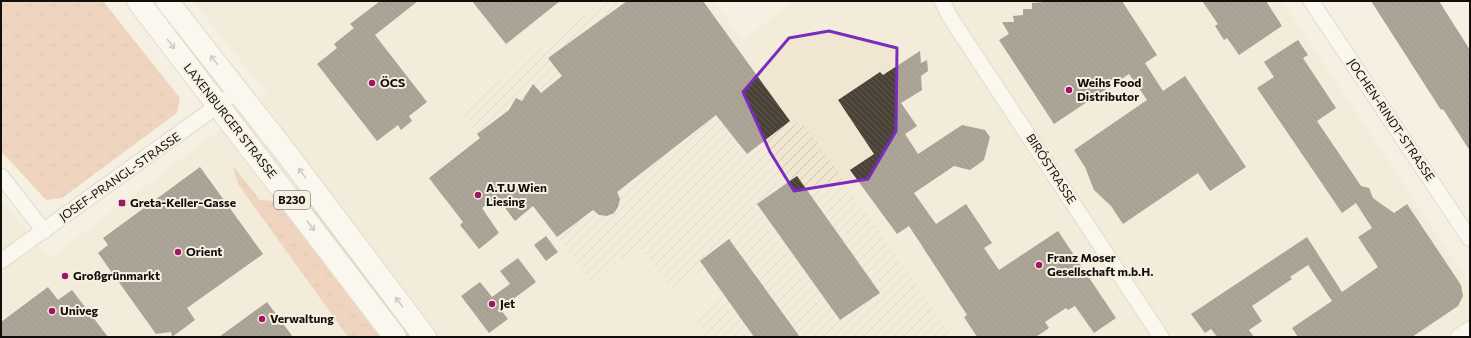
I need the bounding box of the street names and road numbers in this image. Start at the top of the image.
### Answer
street label: JOCHEN-RINDT-STRASSE [1345,55,1438,184]
street label: LAXENBURGER STRASSE [182,60,280,181]
street label: JOSEF-PRANGL-STRASSE [56,129,183,224]
street label: BIRÓSTRASSE [1024,131,1080,206]
road number: B230 [274,191,310,209]

